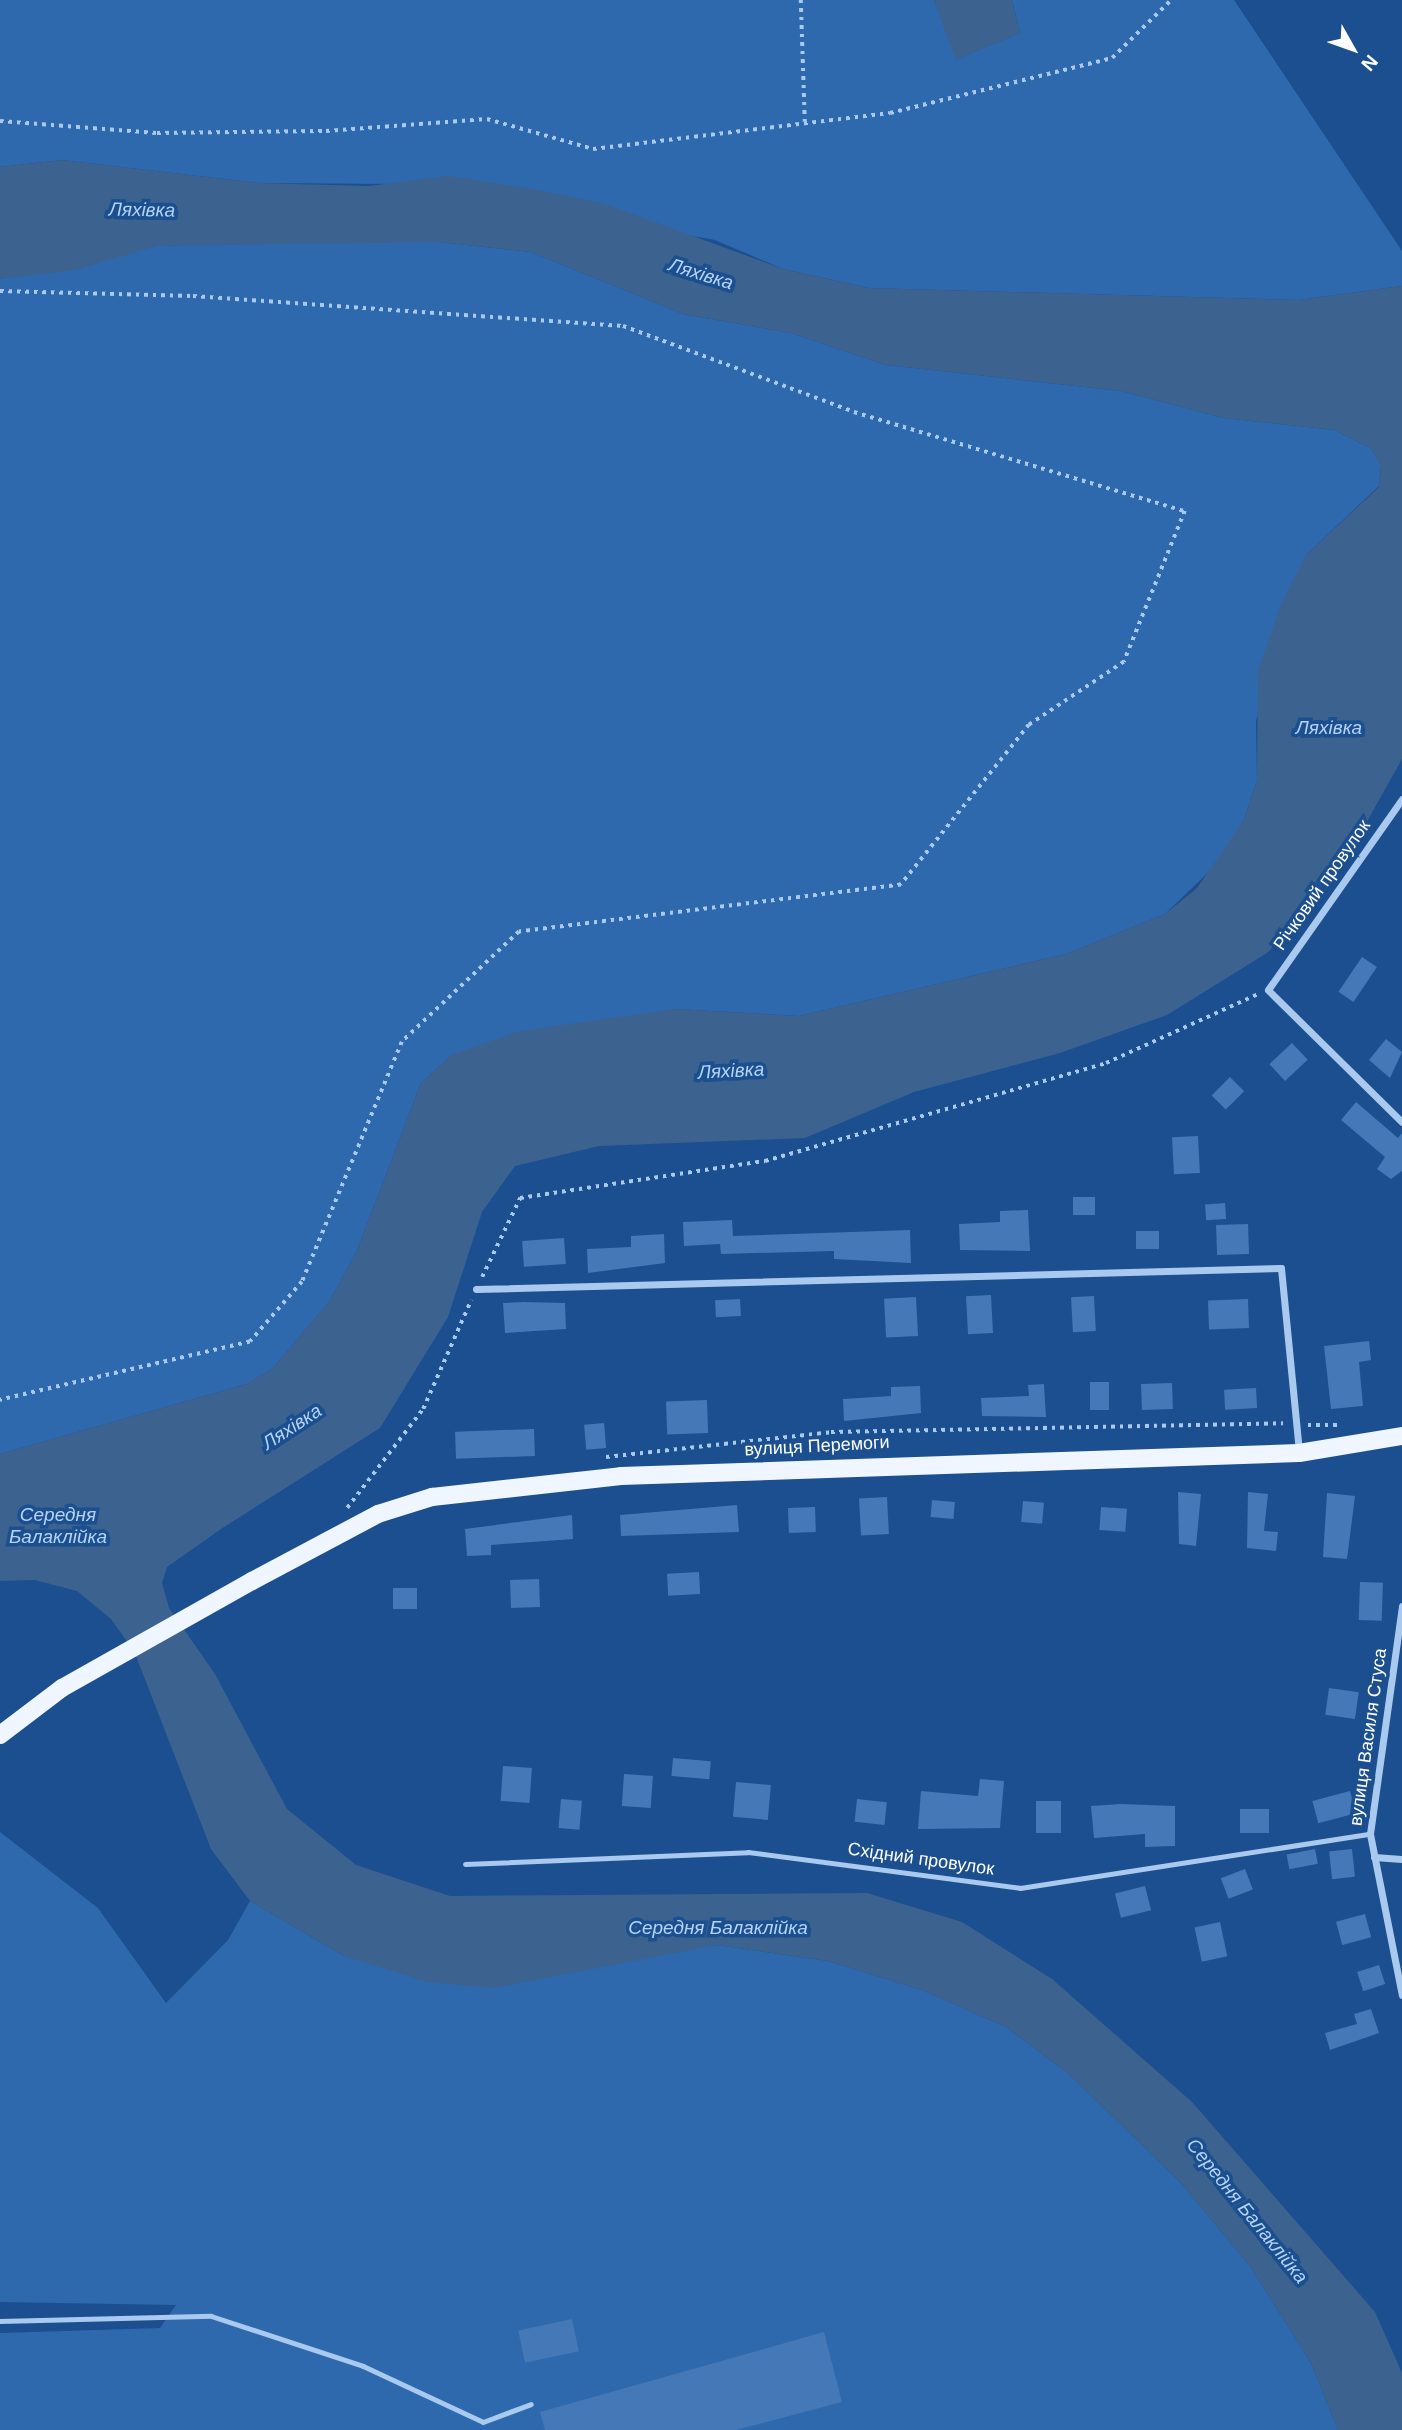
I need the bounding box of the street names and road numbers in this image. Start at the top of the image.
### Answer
street label: Річковий провулок [1269,816,1375,954]
street label: вулиця Перемоги [744,1431,890,1461]
street label: вулиця Василя Стуса [1345,1647,1391,1827]
street label: Східний провулок [846,1838,996,1880]

